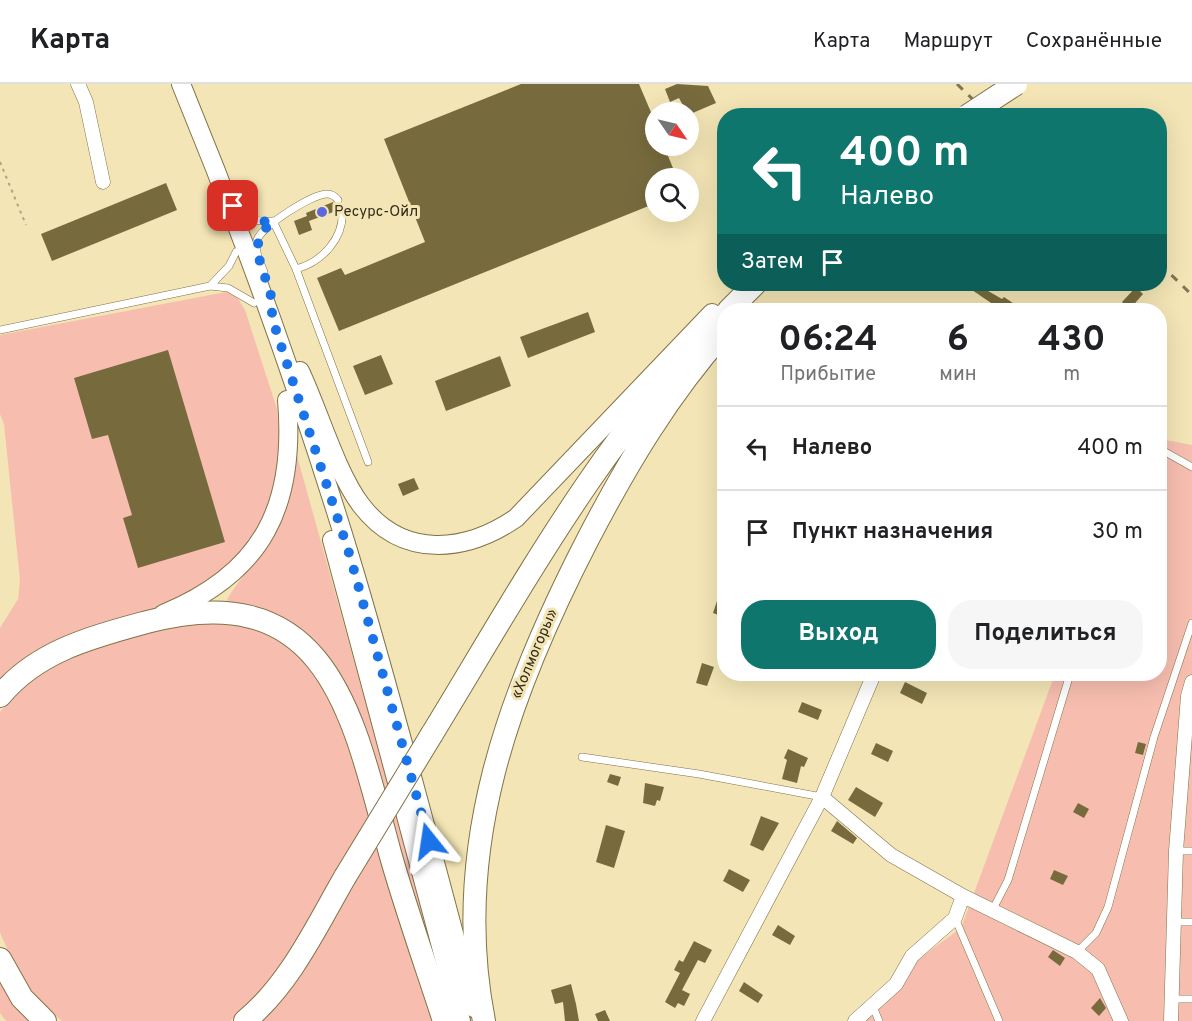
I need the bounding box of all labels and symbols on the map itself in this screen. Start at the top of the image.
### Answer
north arrow [645,102,699,156]
pin [207,180,258,231]
place label: Ресурс-Ойл [334,203,418,222]
marker: Ресурс-Ойл [315,205,329,219]
street label: «Холмогоры» [508,606,563,702]
position arrow [397,809,461,873]

